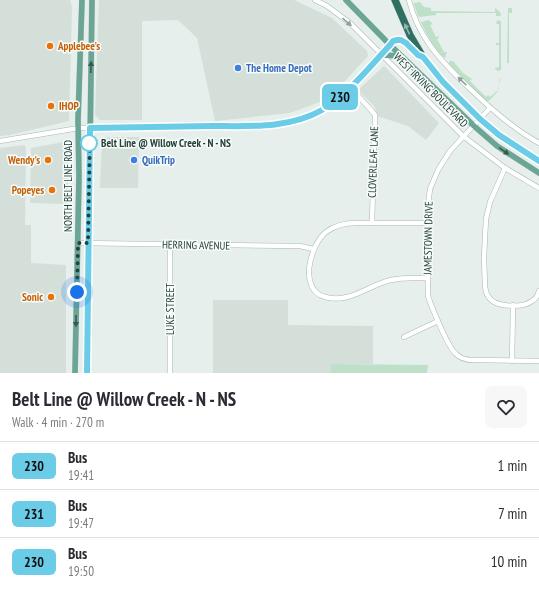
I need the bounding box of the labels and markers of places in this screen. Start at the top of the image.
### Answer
place label: Applebee's [57,39,100,53]
marker: Applebee's [45,41,55,51]
place label: The Home Depot [246,61,313,75]
marker: The Home Depot [233,63,243,73]
place label: IHOP [59,99,80,113]
marker: IHOP [46,101,56,111]
marker: Belt Line @ Willow Creek - N - NS [80,134,98,152]
place label: Belt Line @ Willow Creek - N - NS [101,136,231,150]
place label: Wendy's [7,153,40,167]
place label: QuikTrip [142,153,175,167]
marker: Wendy's [43,155,53,165]
marker: QuikTrip [129,155,139,165]
place label: Popeyes [12,183,44,197]
marker: Popeyes [47,185,57,195]
place label: Sonic [22,290,43,304]
marker: Sonic [46,292,56,302]

